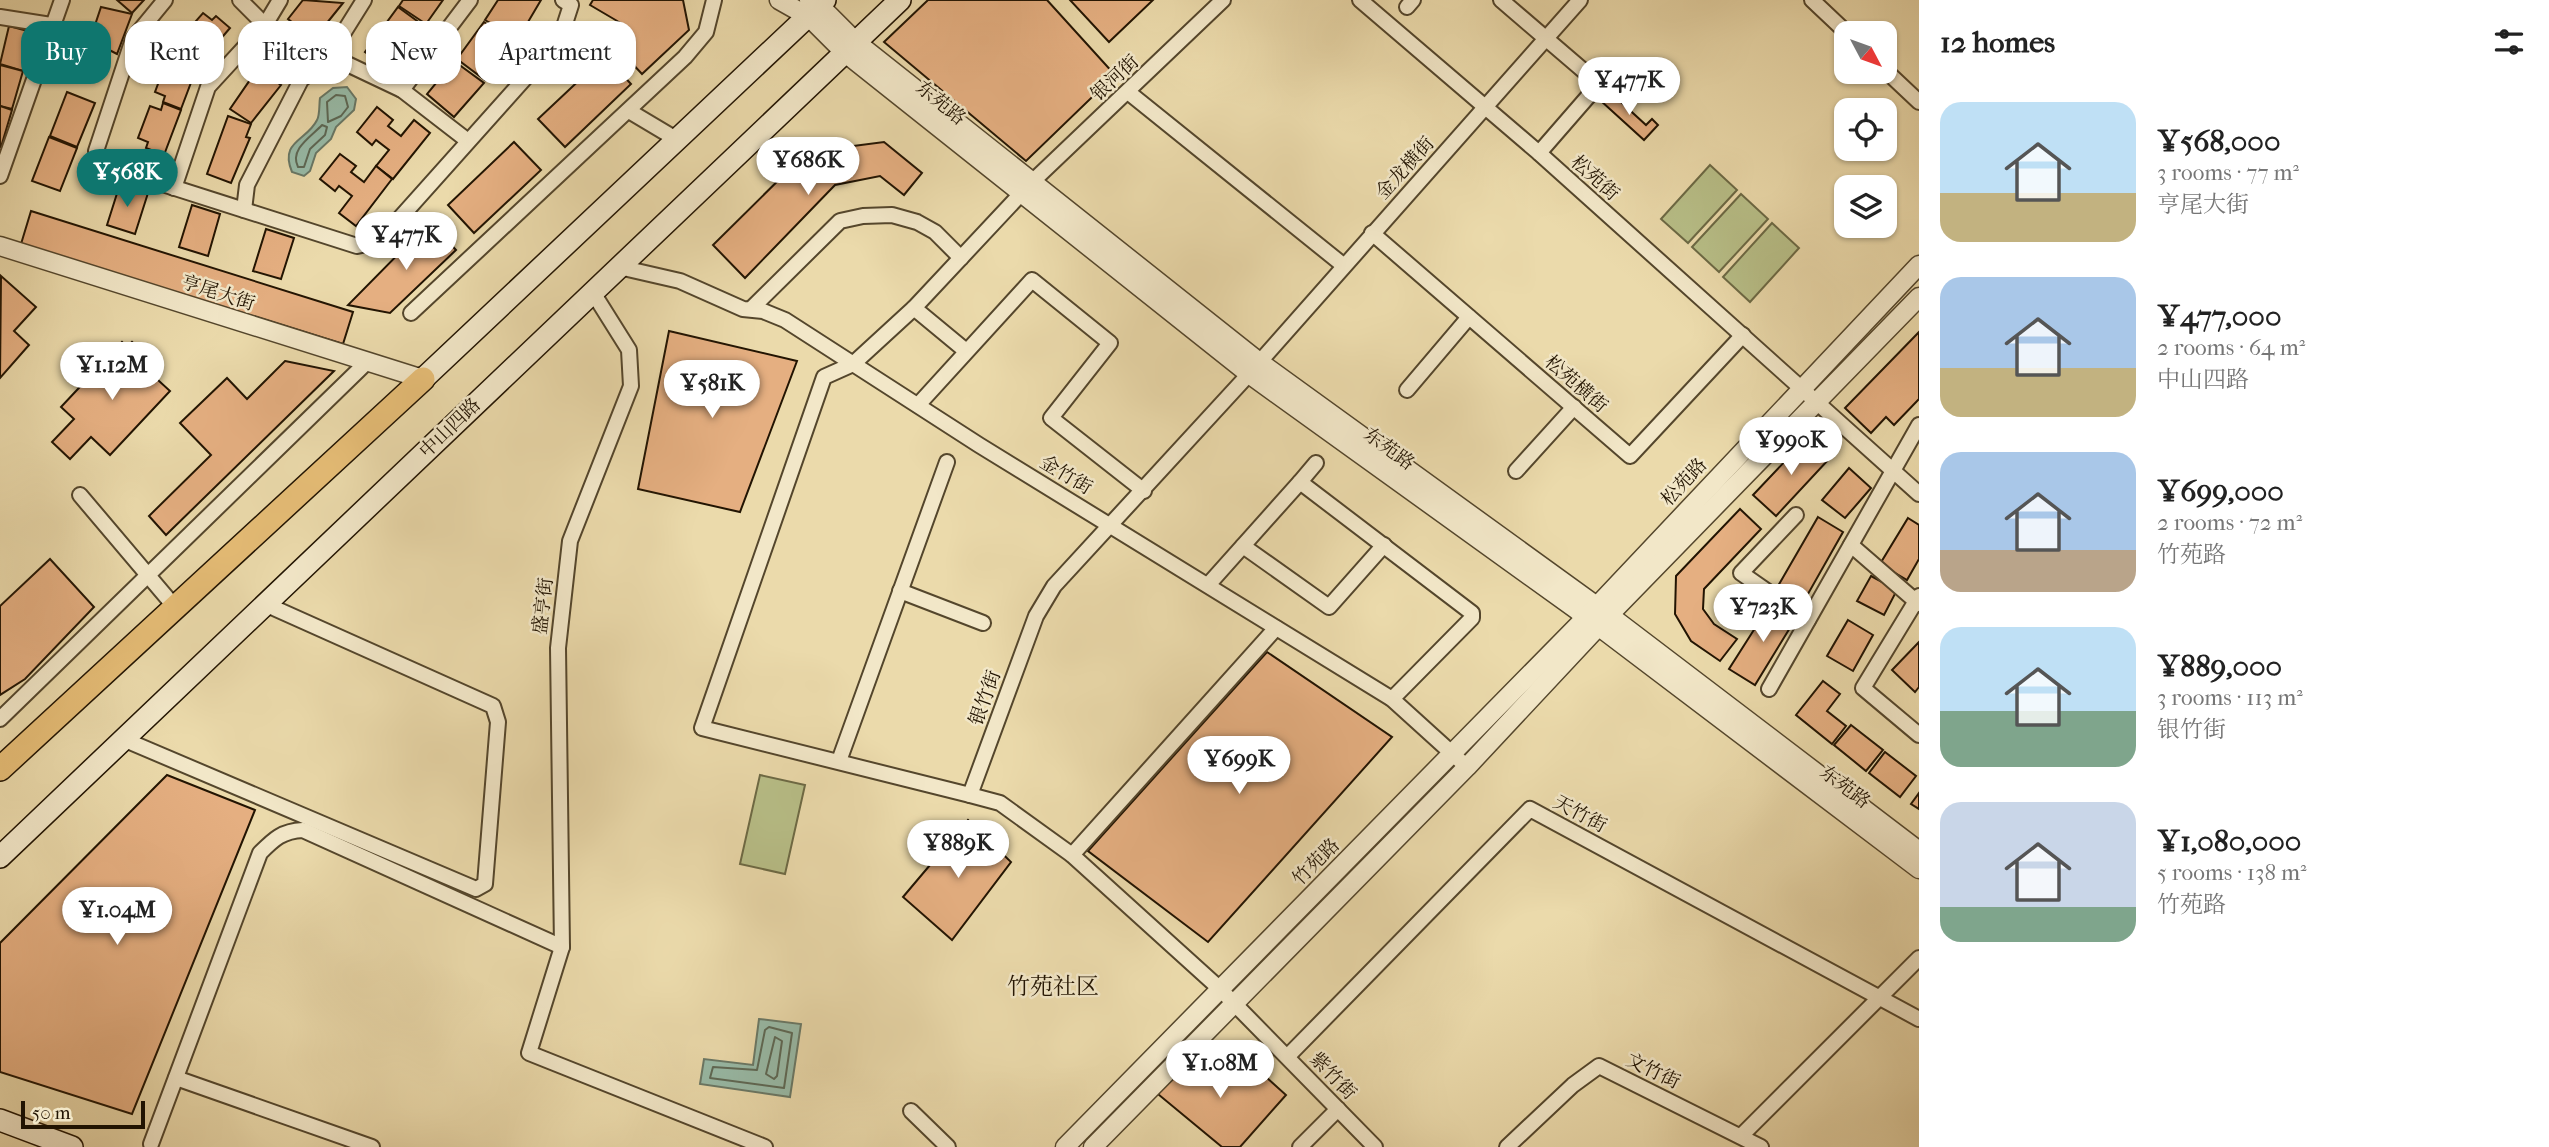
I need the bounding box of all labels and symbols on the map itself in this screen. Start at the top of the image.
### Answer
north arrow [1834,21,1897,84]
street label: 银河街 [1087,51,1143,105]
pin: ¥477K [1580,58,1678,117]
street label: 东苑路 [912,77,970,129]
street label: 金龙横街 [1371,132,1439,204]
pin: ¥686K [759,138,857,197]
pin: ¥568K [78,150,176,209]
street label: 松苑街 [1566,151,1624,205]
pin: ¥477K [357,212,455,272]
street label: 亨尾大街 [178,271,258,315]
pin: ¥1.12M [55,342,169,402]
street label: 松苑横街 [1540,351,1612,417]
pin: ¥581K [663,360,761,420]
street label: 中山四路 [415,394,485,462]
pin: ¥990K [1742,418,1840,477]
street label: 东苑路 [1359,423,1419,475]
street label: 金竹街 [1036,451,1096,499]
street label: 松苑路 [1657,454,1711,510]
street label: 盛亨街 [529,576,557,636]
pin: ¥723K [1714,584,1812,644]
street label: 银竹街 [965,667,1005,729]
pin: ¥699K [1190,736,1288,796]
street label: 东苑路 [1816,761,1874,813]
street label: 天竹街 [1550,791,1610,837]
pin: ¥889K [909,820,1007,880]
street label: 竹苑路 [1288,834,1344,890]
pin: ¥1.04M [60,888,174,947]
district label: 竹苑社区 [1007,973,1099,1000]
pin: ¥1.08M [1163,1040,1277,1100]
street label: 紫竹街 [1305,1048,1361,1104]
street label: 文竹街 [1623,1049,1683,1093]
scale bar [21,1098,145,1130]

